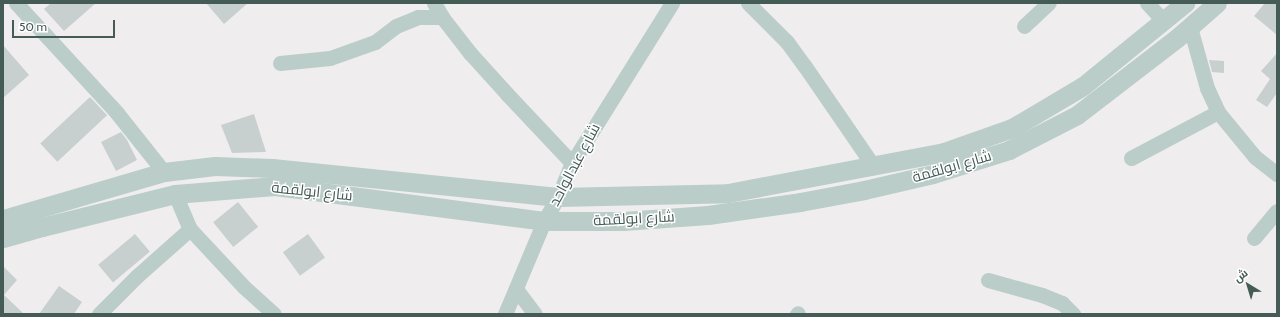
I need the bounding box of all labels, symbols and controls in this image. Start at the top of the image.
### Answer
scale bar [14,12,117,38]
text: 50 m [19,19,47,34]
street label: شارع عبدالواحد [546,121,604,209]
street label: شارع ابولقمة [910,147,994,187]
street label: شارع ابولقمة [270,179,354,205]
street label: شارع ابولقمة [593,208,675,230]
north arrow [1228,265,1268,305]
text: ش [1231,266,1250,285]

